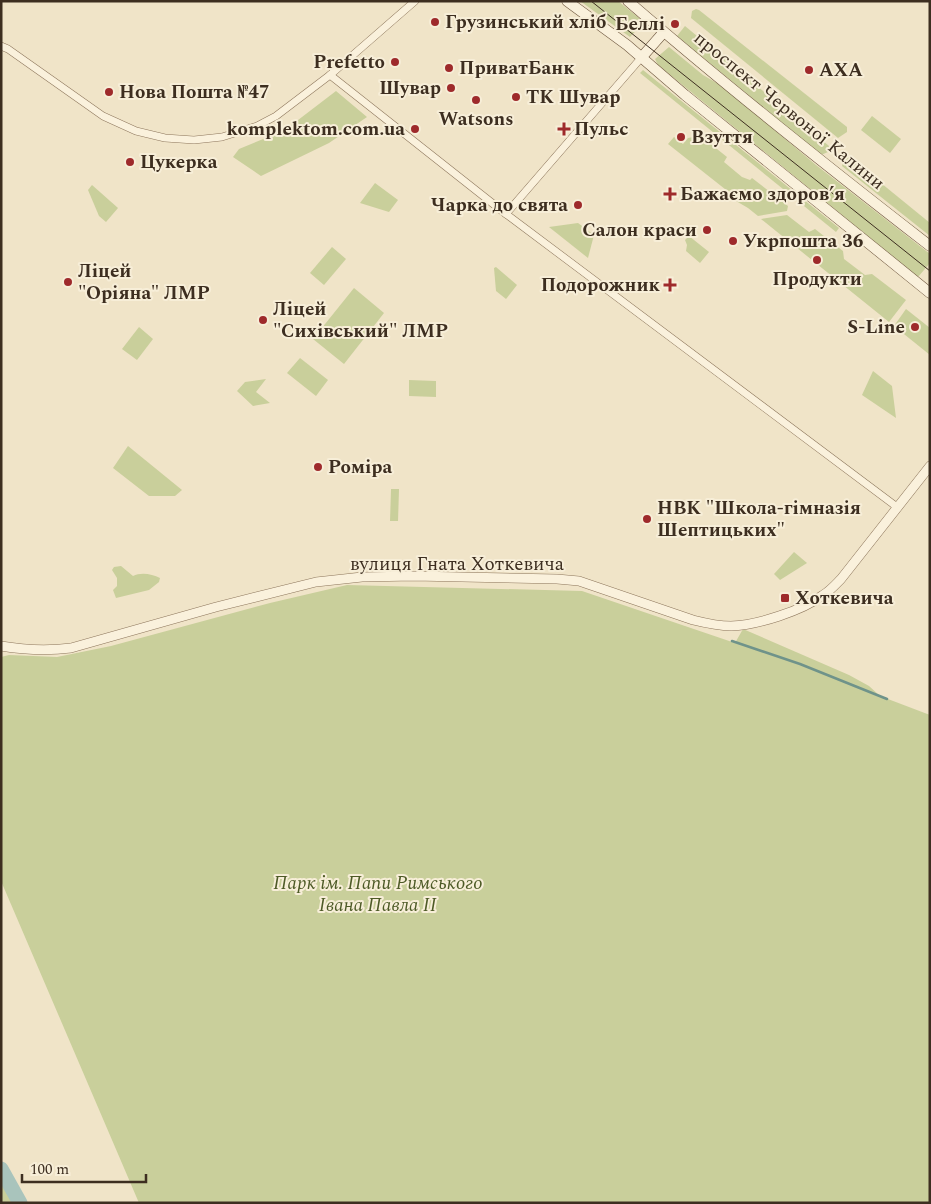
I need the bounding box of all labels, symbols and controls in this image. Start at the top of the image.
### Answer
place label: Грузинський хліб [445,8,606,37]
place label: Беллі [615,10,665,39]
marker: Грузинський хліб [429,16,441,28]
marker: Беллі [669,18,681,30]
street label: проспект Червоної Калини [687,25,891,197]
place label: Prefetto [313,48,385,77]
place label: ПриватБанк [459,54,575,83]
marker: Prefetto [389,56,401,68]
place label: AXA [819,56,863,85]
marker: ПриватБанк [443,62,455,74]
marker: AXA [803,64,815,76]
place label: Шувар [379,74,441,103]
place label: Нова Пошта №47 [119,78,270,107]
marker: Шувар [445,82,457,94]
place label: ТК Шувар [526,83,621,112]
marker: Нова Пошта №47 [103,86,115,98]
marker: ТК Шувар [510,91,522,103]
marker: Watsons [470,94,482,106]
place label: Watsons [438,105,514,134]
place label: komplektom.com.ua [226,115,405,144]
place label: Пульс [574,115,628,144]
marker: komplektom.com.ua [409,123,421,135]
marker: Пульс [558,123,570,135]
place label: Взуття [691,123,753,152]
marker: Взуття [675,131,687,143]
place label: Цукерка [140,148,218,177]
marker: Цукерка [124,156,136,168]
place label: Бажаємо здоровʼя [680,180,845,209]
marker: Бажаємо здоровʼя [664,188,676,200]
place label: Чарка до свята [431,191,568,220]
marker: Чарка до свята [572,199,584,211]
place label: Салон краси [582,216,697,245]
marker: Салон краси [701,224,713,236]
place label: Укрпошта 36 [743,227,864,256]
marker: Укрпошта 36 [727,235,739,247]
marker: Продукти [811,254,823,266]
place label: Ліцей "Оріяна" ЛМР [78,257,210,308]
place label: Продукти [772,265,862,294]
place label: Подорожник [541,271,661,300]
marker: Ліцей "Оріяна" ЛМР [62,276,74,288]
marker: Подорожник [664,279,676,291]
place label: Ліцей "Сихівський" ЛМР [273,295,448,346]
place label: S-Line [847,313,905,342]
marker: Ліцей "Сихівський" ЛМР [257,314,269,326]
marker: S-Line [909,321,921,333]
place label: Роміра [328,453,393,482]
marker: Роміра [312,461,324,473]
place label: НВК "Школа-гімназія Шептицьких" [657,494,861,545]
marker: НВК "Школа-гімназія Шептицьких" [641,513,653,525]
street label: вулиця Гната Хоткевича [350,550,565,579]
place label: Хоткевича [795,584,894,613]
marker: Хоткевича [779,592,791,604]
park label: Парк ім. Папи Римського Івана Павла ІІ [273,869,483,920]
scale bar [22,1152,146,1184]
text: 100 m [30,1158,69,1181]

